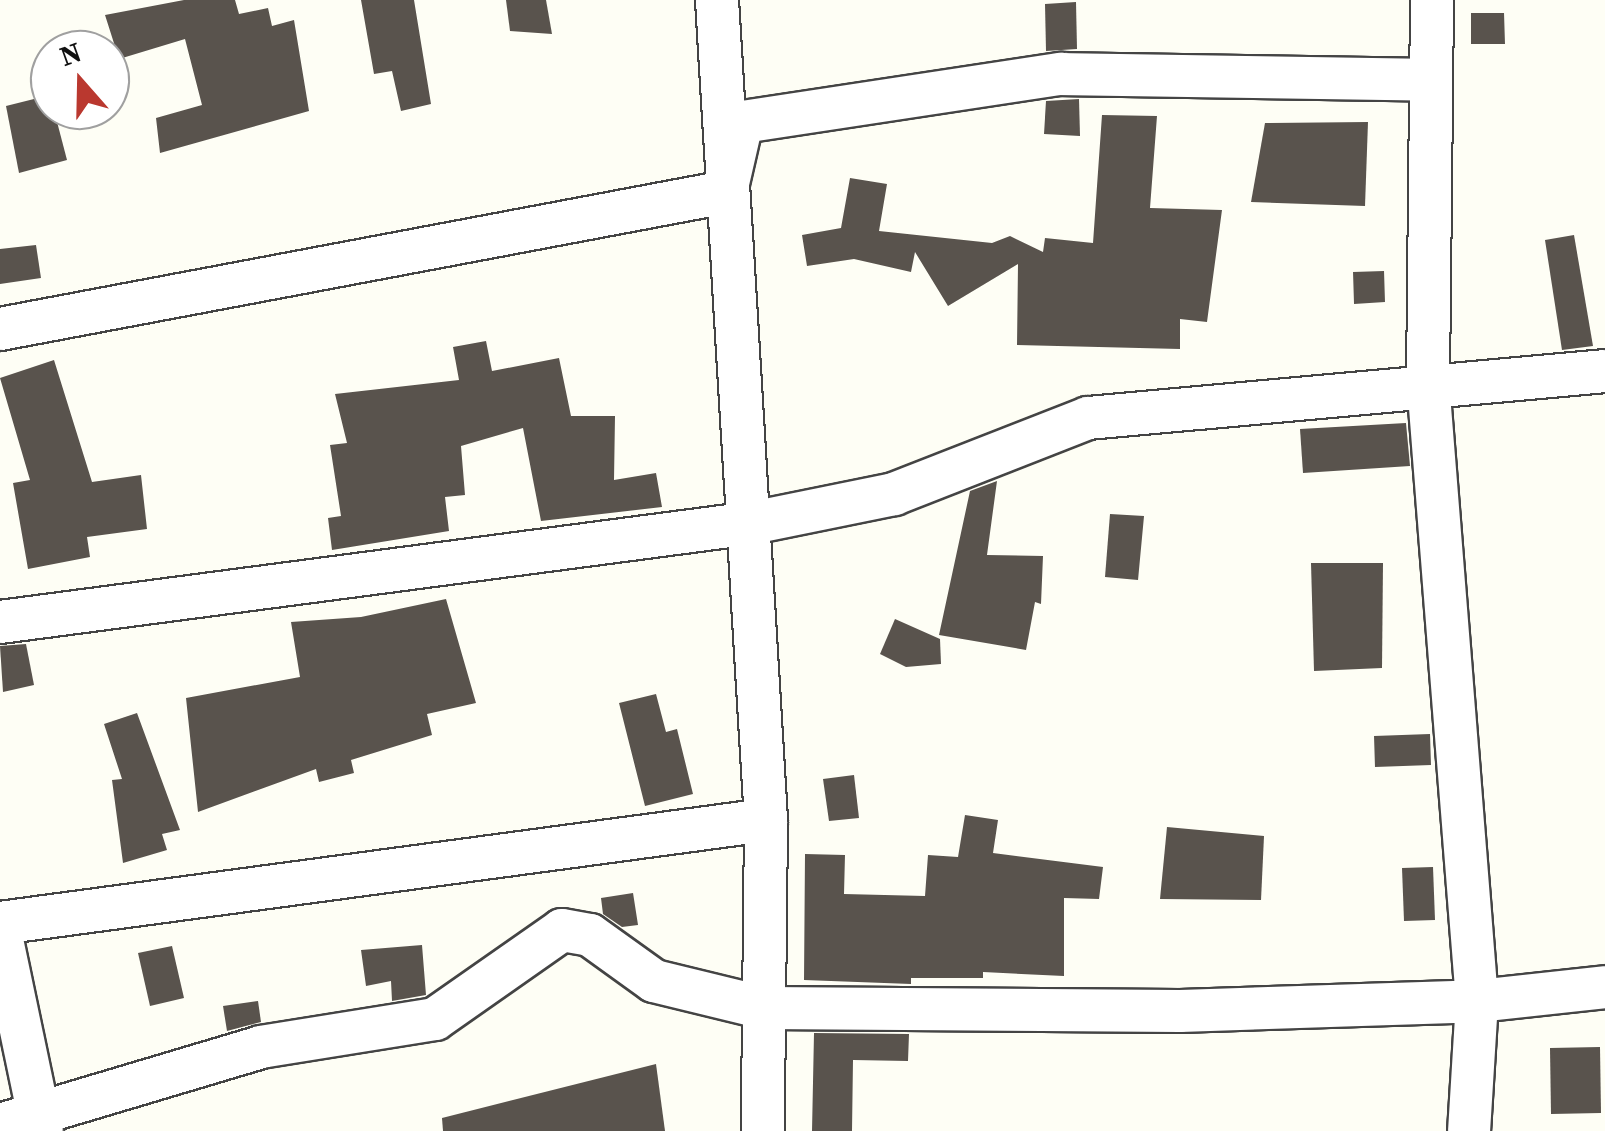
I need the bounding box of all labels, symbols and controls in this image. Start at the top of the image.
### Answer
north arrow [30,30,130,130]
text: N [54,32,86,75]

